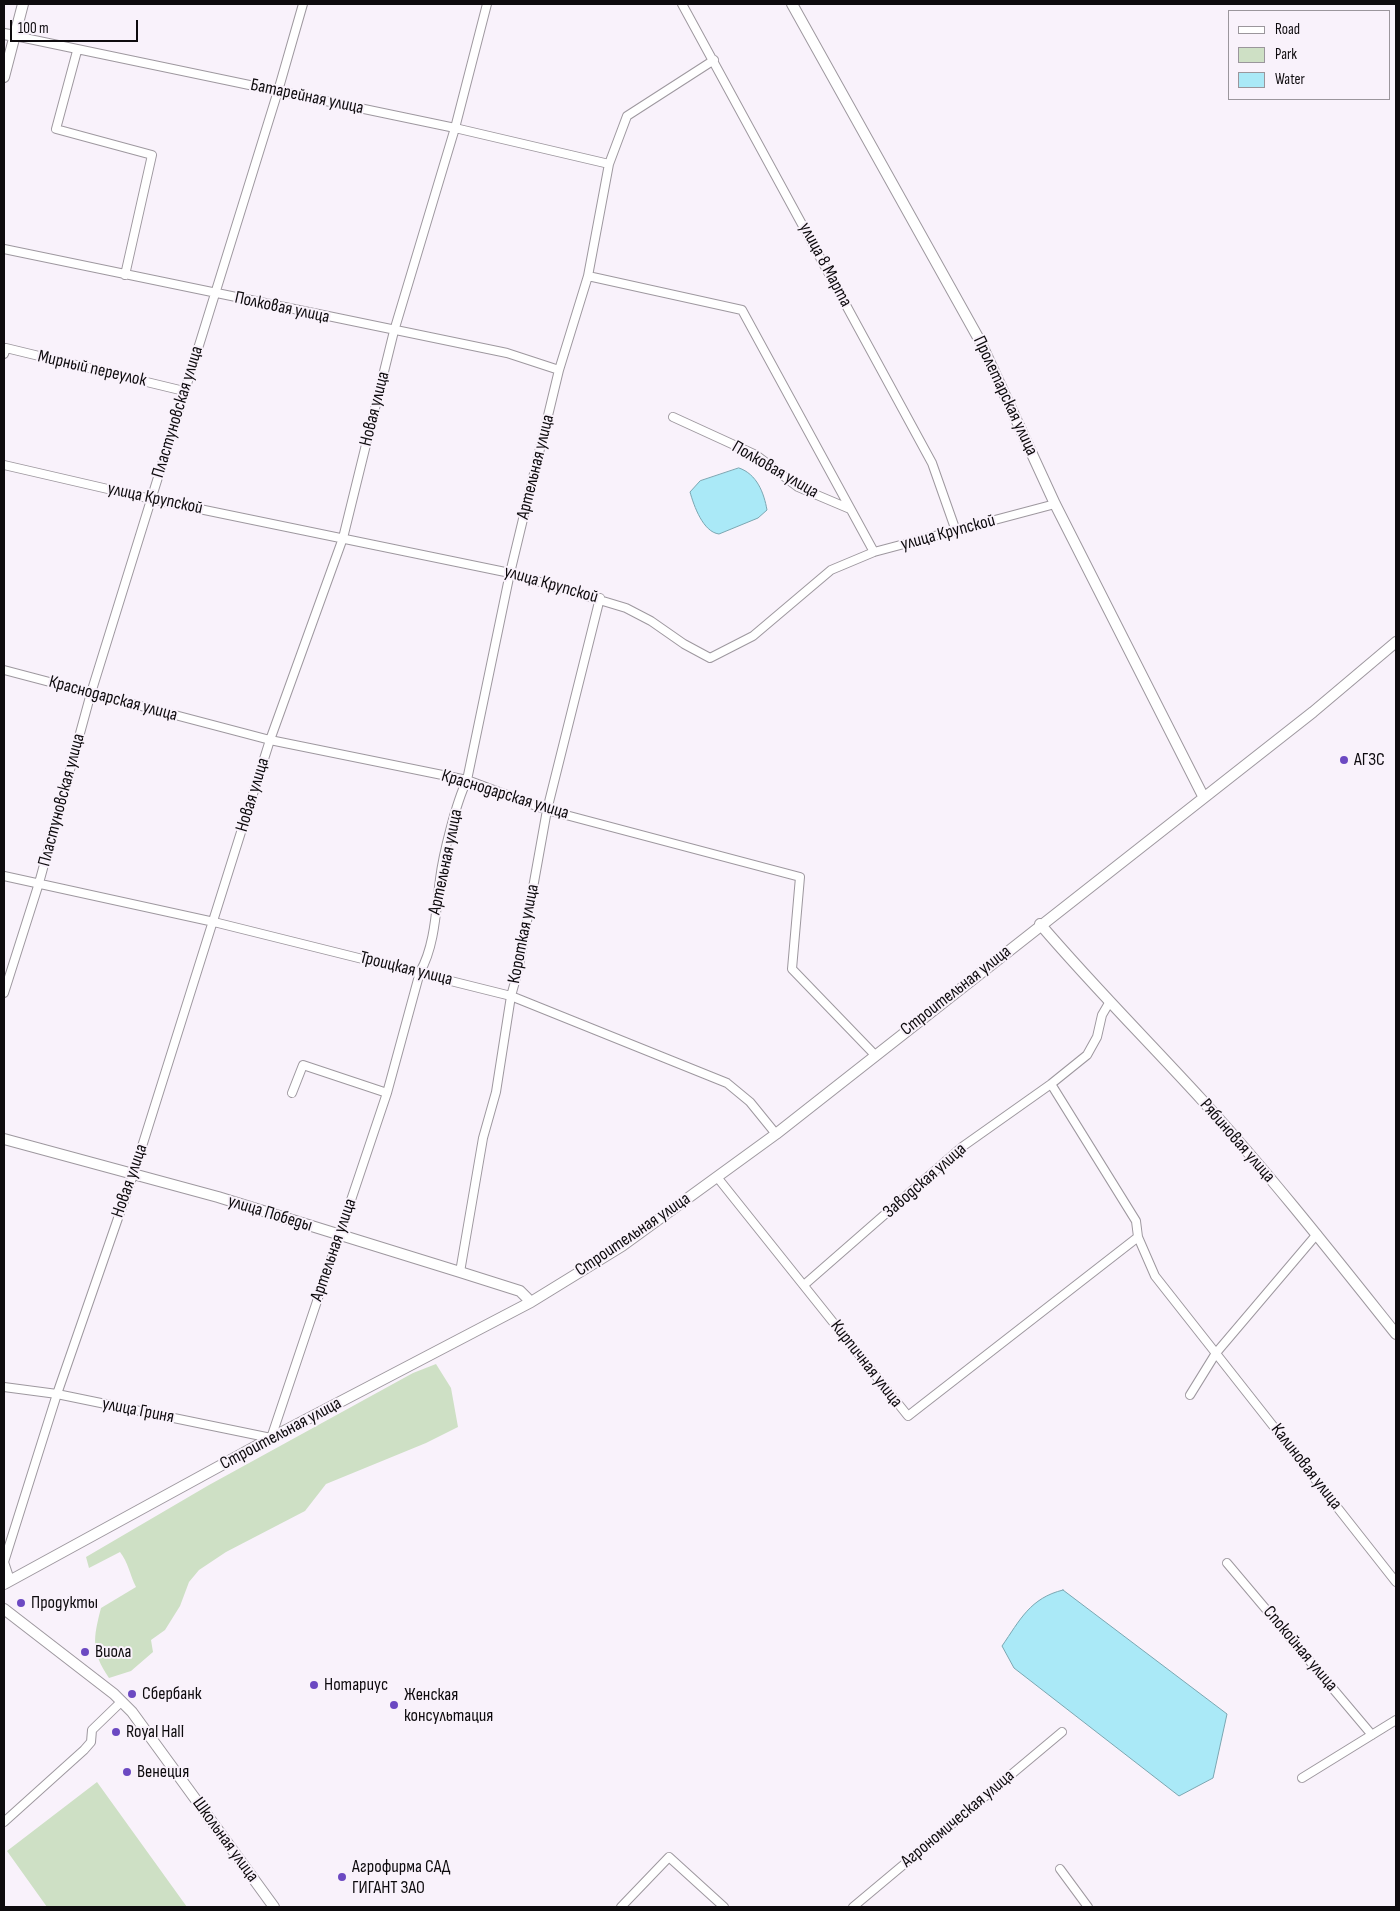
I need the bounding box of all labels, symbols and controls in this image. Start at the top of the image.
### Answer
scale bar [12,10,140,42]
legend [1228,10,1390,100]
text: 100 m [18,19,49,38]
text: Road [1275,20,1300,39]
text: Park [1275,45,1297,64]
text: Water [1275,70,1305,89]
street label: Батарейная улица [249,74,365,120]
street label: улица 8 Марта [794,219,856,311]
street label: Полковая улица [233,287,331,329]
street label: Пролетарская улица [968,333,1042,459]
street label: Пластуновская улица [148,344,208,480]
street label: Мирный переулок [36,346,148,392]
street label: Новая улица [355,369,395,449]
street label: Артельная улица [513,412,559,522]
street label: Полковая улица [728,437,822,503]
street label: улица Крупской [105,478,205,520]
street label: улица Крупской [898,510,998,556]
street label: улица Крупской [502,561,600,609]
street label: Краснодарская улица [46,671,180,727]
street label: Пластуновская улица [34,731,90,869]
place label: АГЗС [1354,749,1385,771]
marker: АГЗС [1338,754,1350,766]
street label: Новая улица [232,755,274,835]
street label: Краснодарская улица [439,765,571,825]
street label: Артельная улица [424,807,468,917]
street label: Короткая улица [504,883,544,985]
street label: Строительная улица [896,941,1016,1041]
street label: Троицкая улица [357,947,455,991]
street label: Рябиновая улица [1195,1095,1279,1187]
street label: Заводская улица [879,1139,971,1223]
street label: Новая улица [107,1142,153,1220]
street label: Строительная улица [571,1189,695,1281]
street label: улица Победы [225,1191,315,1237]
street label: Артельная улица [306,1196,362,1304]
street label: Кирпичная улица [825,1316,907,1412]
street label: улица Гриня [100,1393,176,1429]
street label: Строительная улица [217,1393,345,1475]
street label: Калиновая улица [1266,1420,1346,1514]
place label: Продукты [31,1592,98,1614]
marker: Продукты [15,1597,27,1609]
street label: Спокойная улица [1258,1602,1342,1696]
place label: Виола [95,1641,132,1663]
marker: Виола [79,1646,91,1658]
place label: Нотариус [324,1674,388,1696]
marker: Нотариус [308,1679,320,1691]
place label: Сбербанк [142,1683,202,1705]
place label: Женская консультация [404,1684,493,1726]
marker: Сбербанк [126,1688,138,1700]
marker: Женская консультация [388,1699,400,1711]
place label: Royal Hall [126,1721,184,1743]
marker: Royal Hall [110,1726,122,1738]
place label: Венеция [137,1761,189,1783]
street label: Агрономическая улица [897,1765,1019,1873]
marker: Венеция [121,1766,133,1778]
street label: Школьная улица [187,1794,263,1886]
place label: Агрофирма САД ГИГАНТ ЗАО [352,1856,450,1898]
marker: Агрофирма САД ГИГАНТ ЗАО [336,1871,348,1883]

